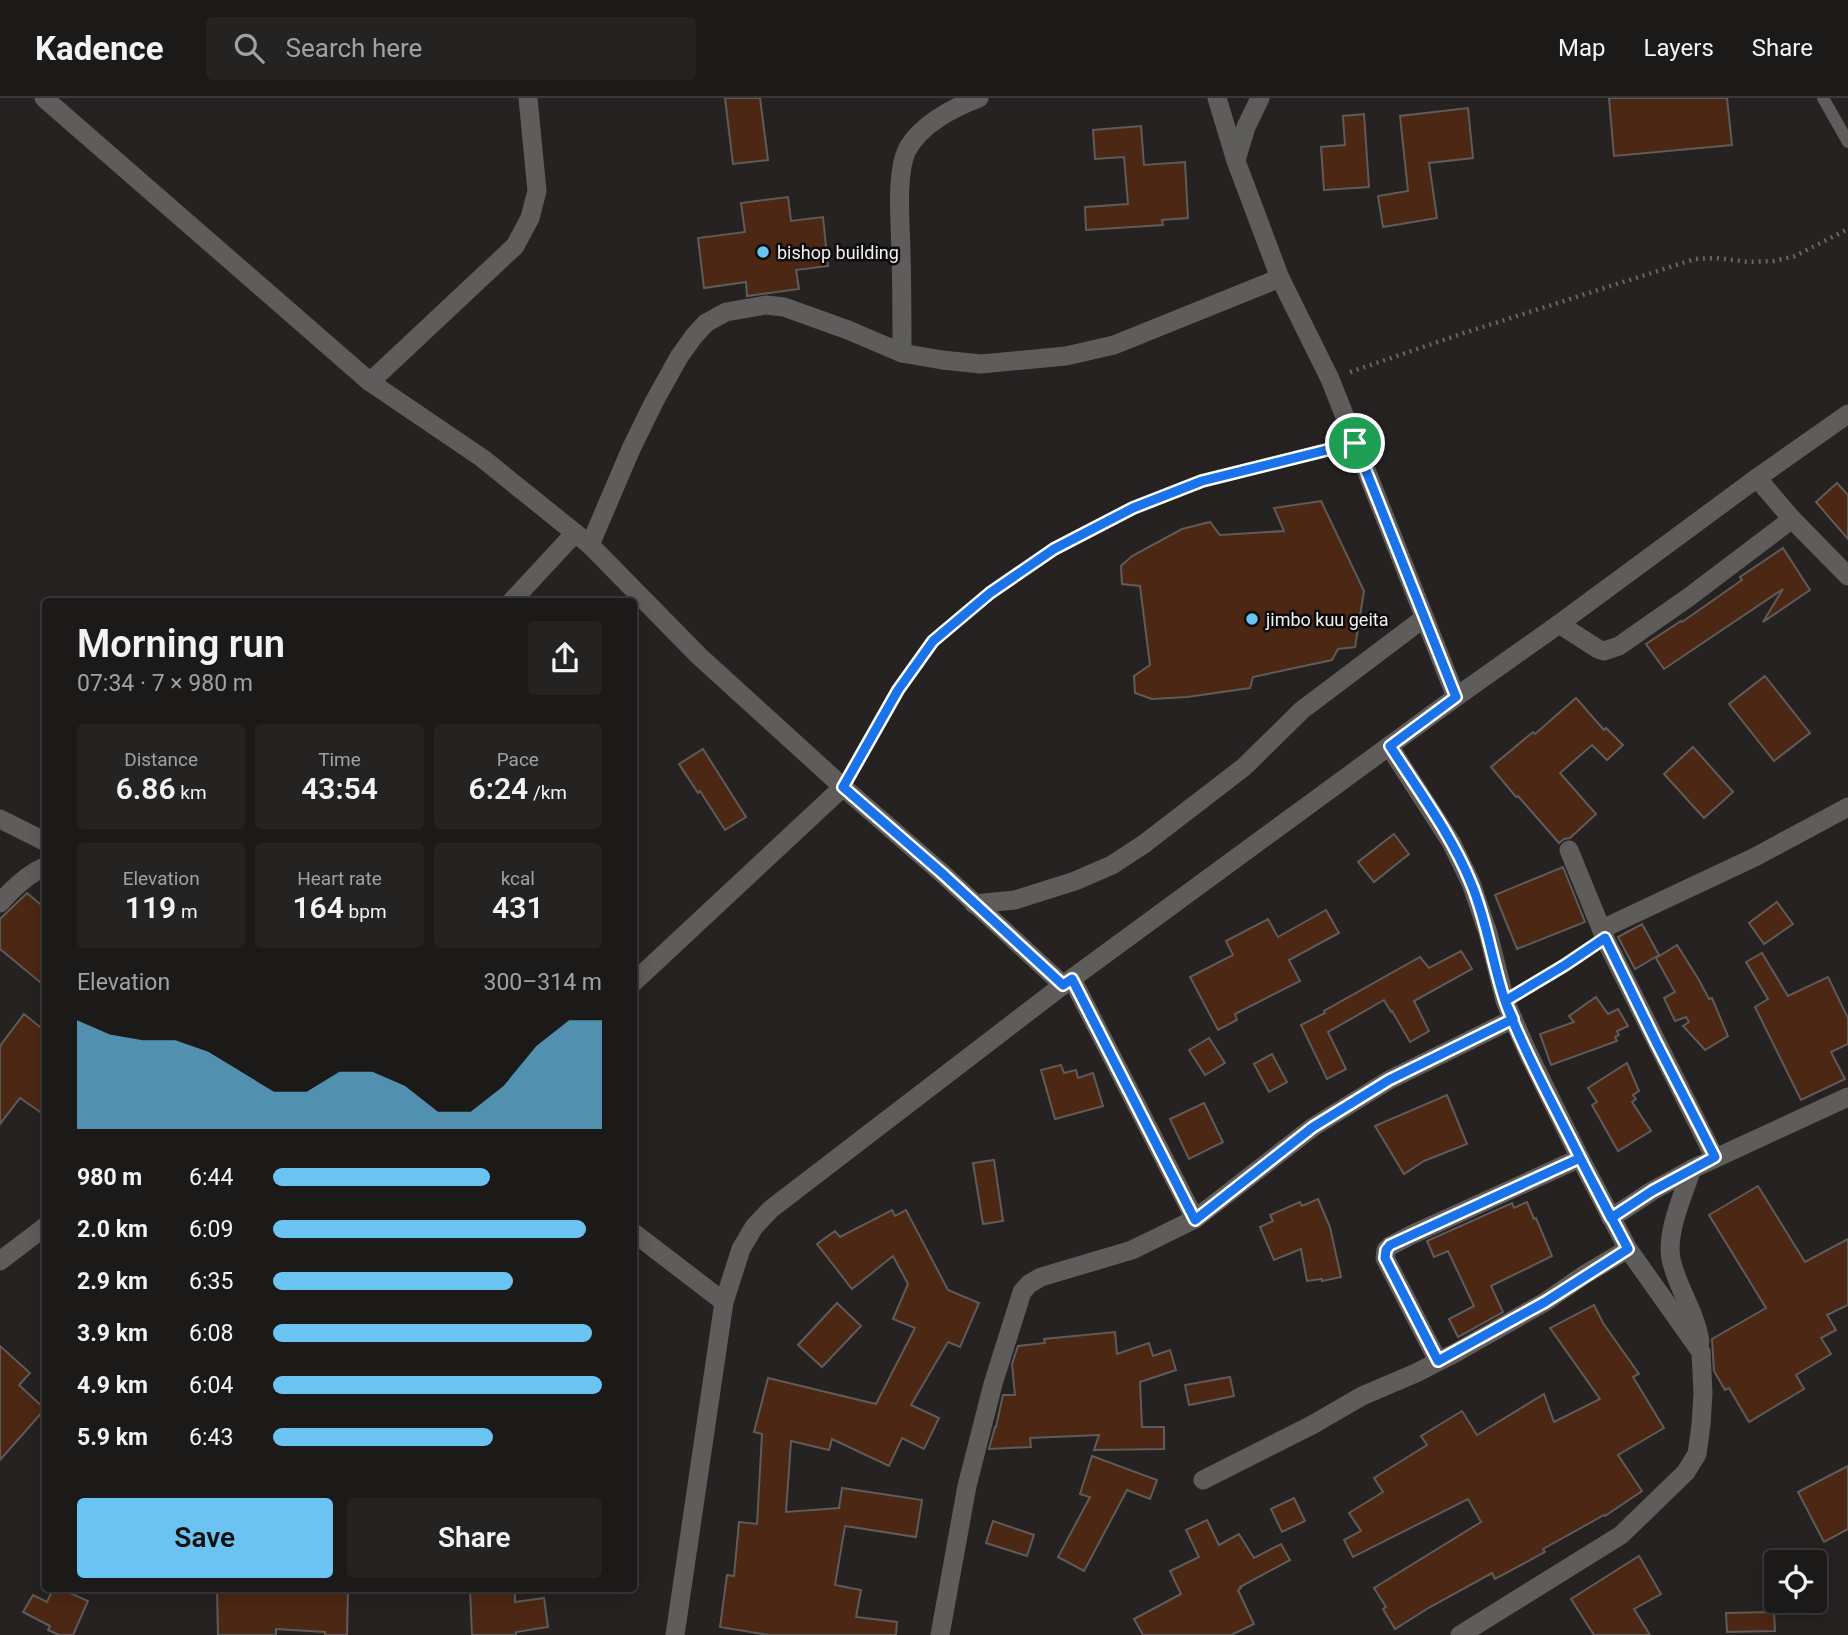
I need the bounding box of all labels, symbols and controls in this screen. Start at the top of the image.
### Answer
search box [206,17,696,80]
text: Kadence [35,29,164,68]
icon: search [230,29,268,67]
text: Search here [286,33,422,63]
text: Map [1558,34,1606,62]
text: Layers [1644,34,1714,62]
text: Share [1752,34,1813,62]
place label: bishop building [777,242,899,263]
marker: bishop building [755,244,771,260]
pin [1325,413,1385,473]
icon: arrive [1336,424,1374,462]
place label: jimbo kuu geita [1265,609,1388,630]
marker: jimbo kuu geita [1244,611,1260,627]
button: share [528,621,602,695]
text: Morning run [77,622,285,666]
text: 07:34 · 7 × 980 m [77,670,253,697]
text: Distance [124,748,198,771]
text: Time [318,748,361,771]
text: Pace [497,748,539,771]
text: 6.86 [116,771,176,806]
text: 43:54 [301,771,378,806]
text: 6:24 [469,771,528,806]
text: km [176,781,207,804]
text: /km [528,781,567,804]
text: Elevation [123,867,200,890]
text: Heart rate [297,867,382,890]
text: kcal [501,867,535,890]
text: 119 [125,890,176,925]
text: 164 [292,890,344,925]
text: 431 [492,890,544,925]
text: m [176,900,198,923]
text: bpm [344,900,387,923]
text: Elevation [77,969,170,996]
text: 300–314 m [483,969,602,996]
text: 980 m [77,1164,142,1191]
text: 6:44 [189,1164,233,1191]
text: 2.0 km [77,1216,148,1243]
text: 6:09 [189,1216,233,1243]
text: 2.9 km [77,1268,148,1295]
text: 6:35 [189,1268,233,1295]
text: 3.9 km [77,1320,148,1347]
text: 6:08 [189,1320,233,1347]
text: 4.9 km [77,1372,148,1399]
text: 6:04 [189,1372,233,1399]
text: 5.9 km [77,1424,148,1451]
text: 6:43 [189,1424,233,1451]
button: Save [77,1498,333,1578]
button: Share [347,1498,602,1578]
map controls [1764,1550,1827,1613]
button: locate [1764,1550,1827,1613]

